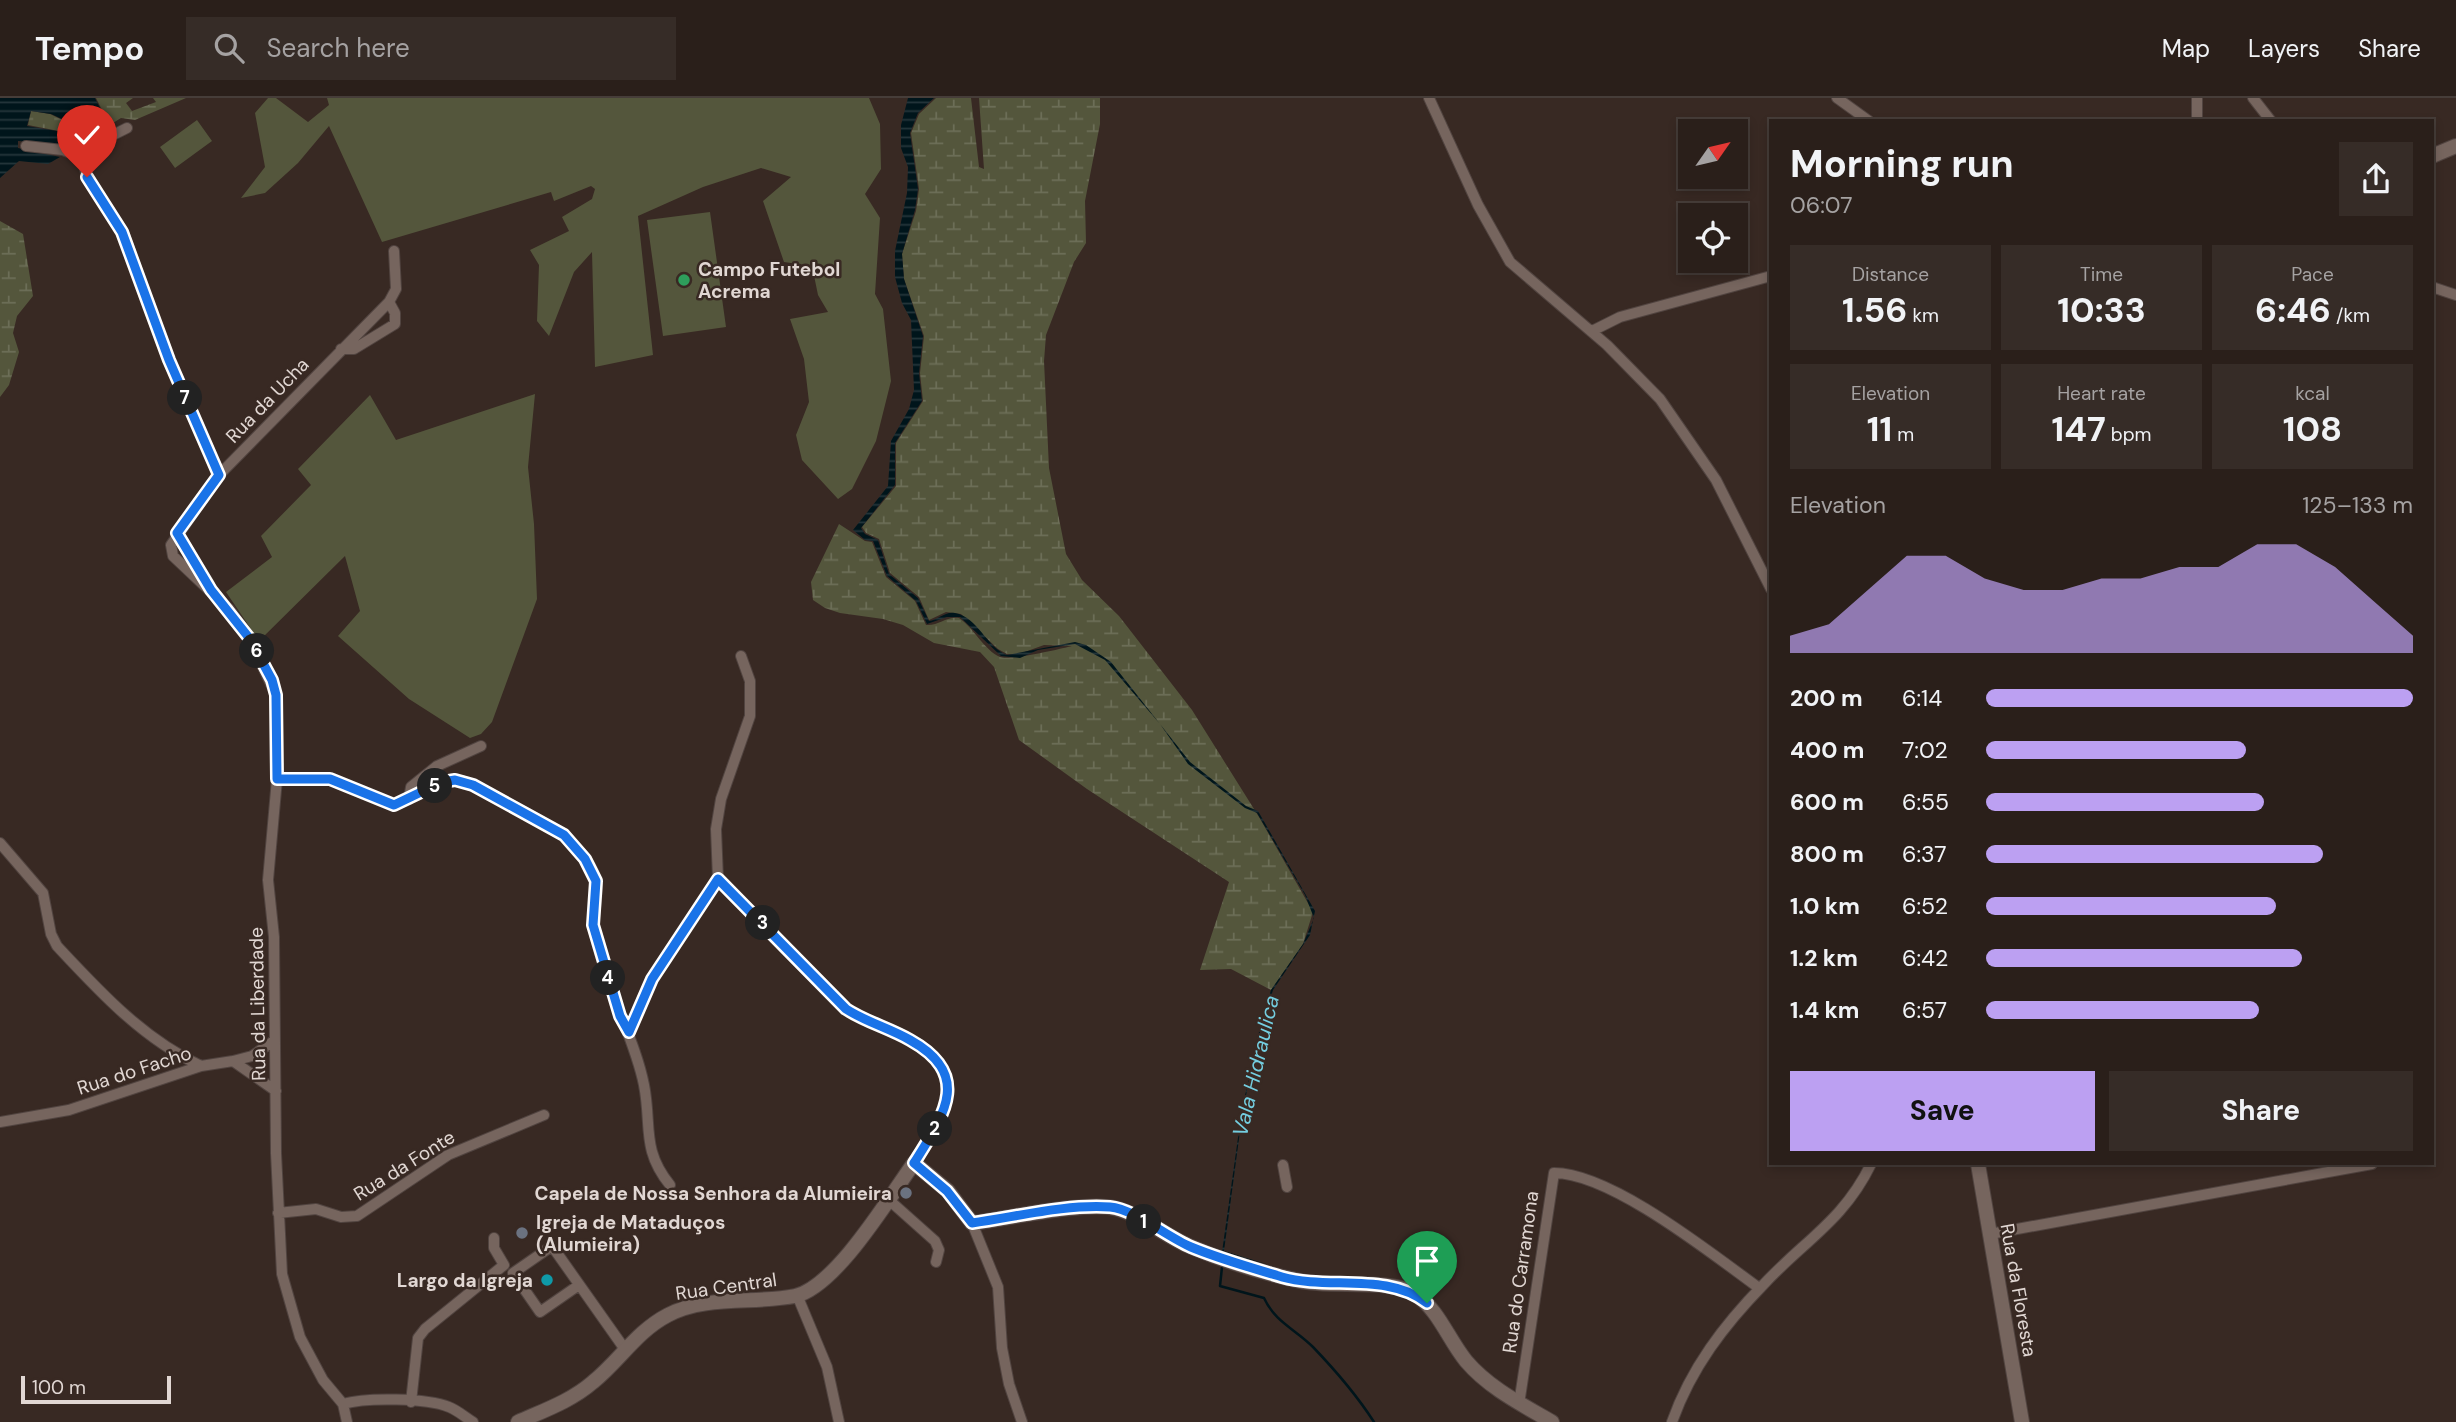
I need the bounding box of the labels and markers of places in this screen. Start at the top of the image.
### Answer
pin [57,105,117,177]
place label: Campo Futebol Acrema [698,257,840,304]
marker: Campo Futebol Acrema [676,272,692,288]
pin: 7 [168,380,202,416]
pin: 6 [240,634,274,668]
pin: 5 [418,768,452,804]
pin: 3 [746,906,780,940]
pin: 4 [590,960,626,996]
pin: 2 [918,1112,953,1146]
place label: Capela de Nossa Senhora da Alumieira [534,1181,892,1206]
marker: Capela de Nossa Senhora da Alumieira [898,1185,914,1201]
pin: 1 [1126,1204,1162,1240]
place label: Igreja de Mataduços (Alumieira) [536,1210,725,1257]
marker: Igreja de Mataduços (Alumieira) [514,1225,530,1241]
pin [1397,1231,1457,1303]
place label: Largo da Igreja [397,1268,533,1293]
marker: Largo da Igreja [539,1272,555,1288]

